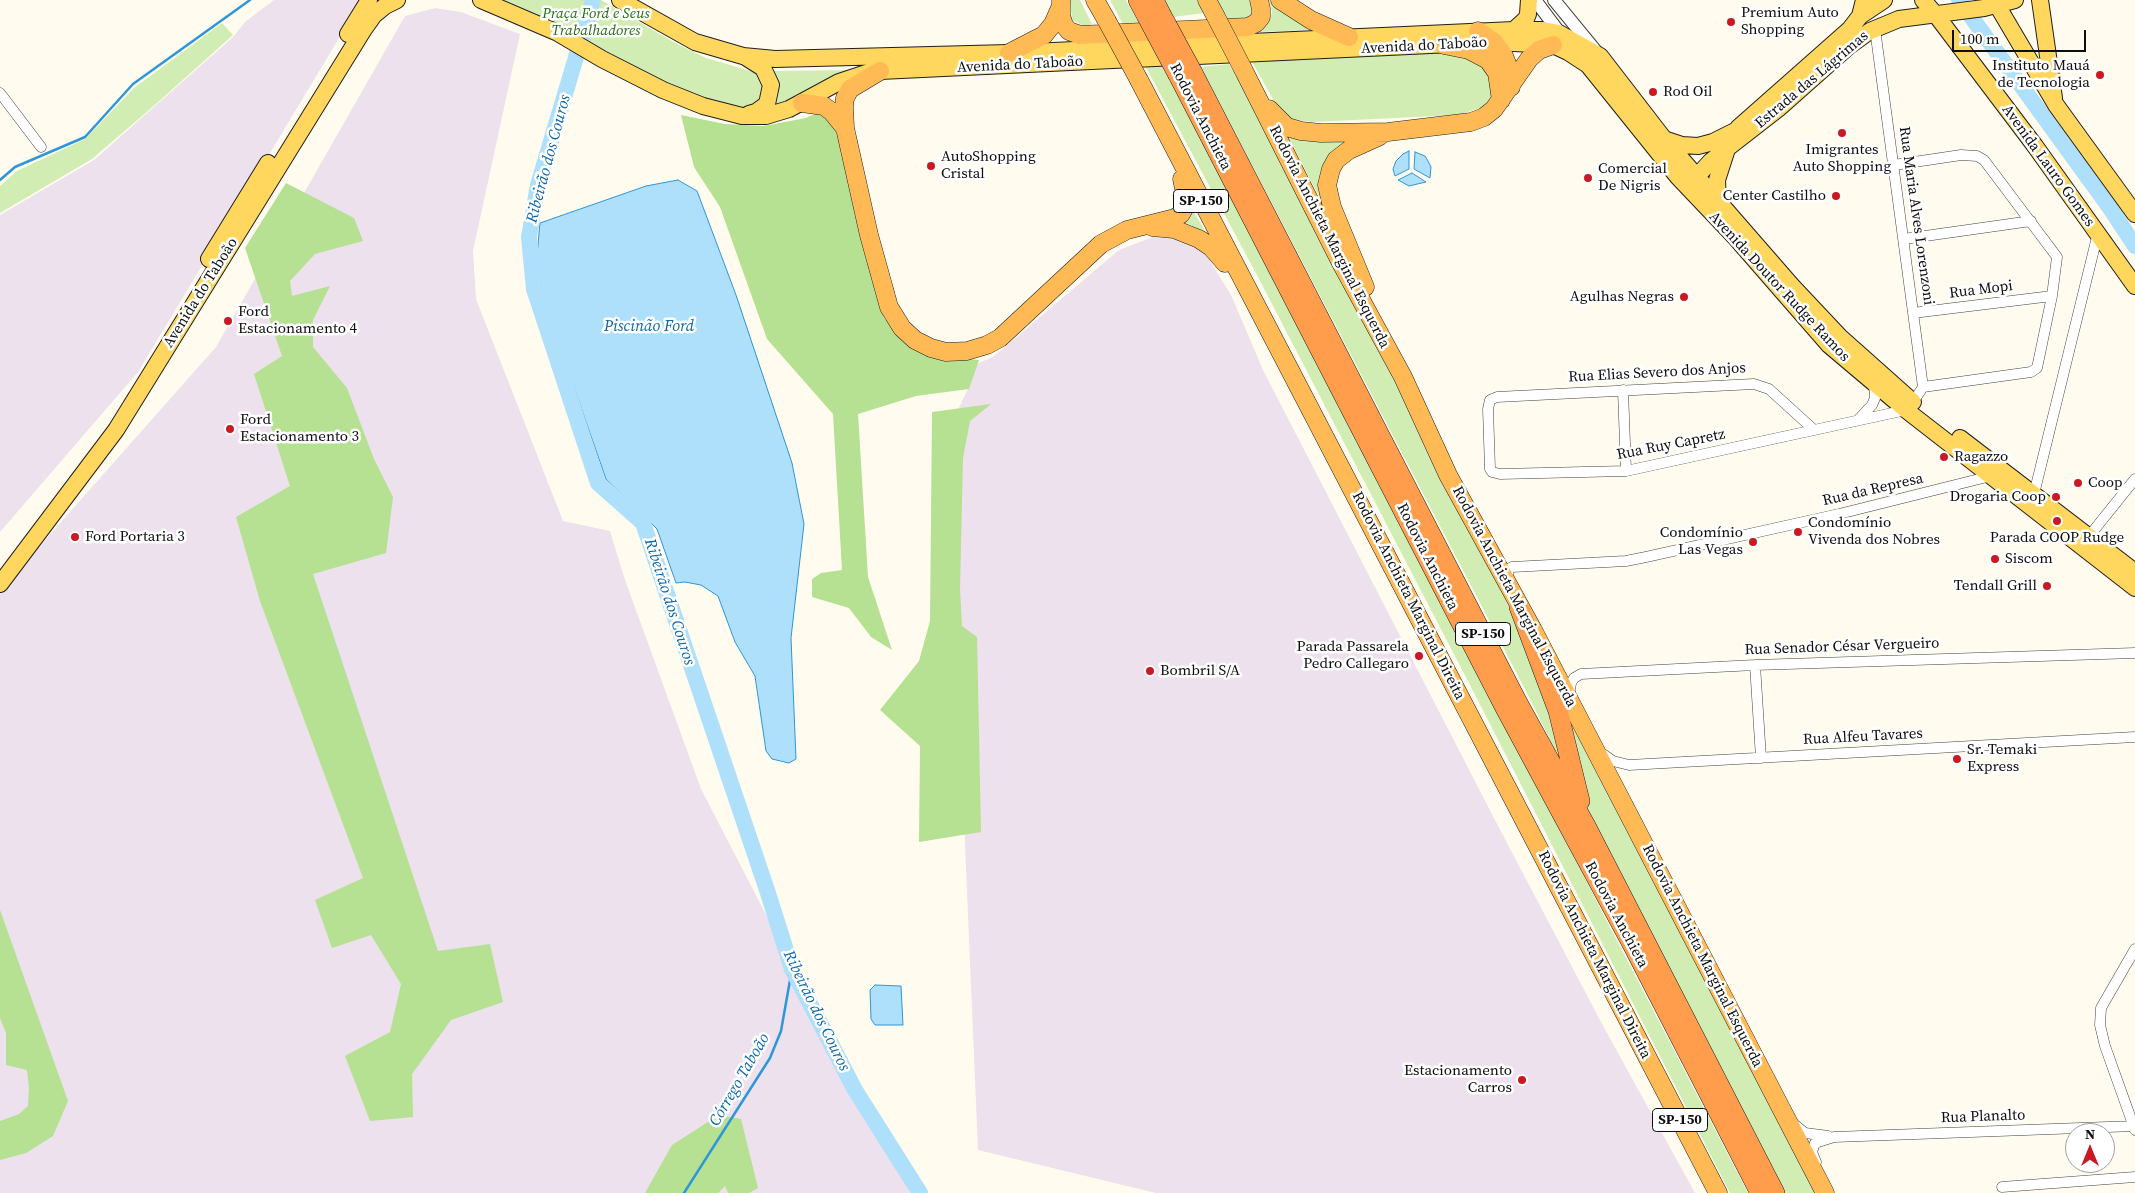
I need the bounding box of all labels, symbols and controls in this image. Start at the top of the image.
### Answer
place label: Premium Auto Shopping [1741,4,1839,39]
park label: Praça Ford e Seus Trabalhadores [542,5,650,40]
marker: Premium Auto Shopping [1725,16,1737,28]
scale bar [1955,20,2089,52]
street label: Estrada das Lágrimas [1752,27,1872,133]
text: 100 m [1960,28,2000,49]
street label: Avenida do Taboão [1361,34,1487,58]
street label: Avenida do Taboão [957,53,1083,77]
place label: Instituto Mauá de Tecnologia [1992,57,2090,92]
street label: Rodovia Anchieta [1165,61,1235,173]
marker: Instituto Mauá de Tecnologia [2094,69,2106,81]
place label: Rod Oil [1663,83,1712,101]
marker: Rod Oil [1647,86,1659,98]
water label: Ribeirão dos Couros [523,93,575,225]
street label: Avenida Lauro Gomes [1998,101,2098,231]
street label: Rodovia Anchieta Marginal Esquerda [1265,123,1393,351]
street label: Rua Maria Alves Lorenzoni [1895,126,1937,306]
marker: Imigrantes Auto Shopping [1836,127,1848,139]
place label: Imigrantes Auto Shopping [1793,141,1891,176]
place label: AutoShopping Cristal [941,148,1036,183]
marker: AutoShopping Cristal [925,160,937,172]
place label: Comercial De Nigris [1598,160,1667,195]
marker: Comercial De Nigris [1582,172,1594,184]
place label: Center Castilho [1723,187,1826,205]
road number: SP-150 [1174,190,1228,212]
marker: Center Castilho [1830,190,1842,202]
street label: Avenida Doutor Rudge Ramos [1705,208,1853,366]
street label: Avenida do Taboão [160,235,242,351]
street label: Rua Mopi [1948,277,2014,303]
place label: Agulhas Negras [1570,288,1674,306]
marker: Agulhas Negras [1678,291,1690,303]
place label: Ford Estacionamento 4 [238,303,357,338]
marker: Ford Estacionamento 4 [222,315,234,327]
water label: Piscinão Ford [604,317,694,337]
street label: Rua Elias Severo dos Anjos [1568,359,1746,387]
place label: Ford Estacionamento 3 [240,411,359,446]
marker: Ford Estacionamento 3 [224,423,236,435]
street label: Rua Ruy Capretz [1615,426,1727,464]
place label: Ragazzo [1954,448,2008,466]
marker: Ragazzo [1938,451,1950,463]
street label: Rua da Represa [1821,470,1925,510]
place label: Coop [2088,474,2123,492]
marker: Coop [2072,477,2084,489]
street label: Rodovia Anchieta Marginal Esquerda [1448,484,1580,710]
place label: Drogaria Coop [1949,488,2046,506]
street label: Rodovia Anchieta Marginal Direita [1348,489,1468,703]
marker: Drogaria Coop [2050,491,2062,503]
street label: Rodovia Anchieta [1392,501,1462,613]
place label: Condomínio Vivenda dos Nobres [1808,514,1940,549]
marker: Parada COOP Rudge [2051,515,2063,527]
place label: Condomínio Las Vegas [1660,524,1743,559]
marker: Condomínio Vivenda dos Nobres [1792,526,1804,538]
place label: Ford Portaria 3 [85,528,185,546]
place label: Parada COOP Rudge [1990,529,2124,547]
marker: Ford Portaria 3 [69,531,81,543]
water label: Ribeirão dos Couros [640,536,698,668]
marker: Condomínio Las Vegas [1747,536,1759,548]
place label: Siscom [2005,550,2053,568]
marker: Siscom [1989,553,2001,565]
place label: Tendall Grill [1954,577,2037,595]
marker: Tendall Grill [2041,580,2053,592]
road number: SP-150 [1456,622,1510,646]
street label: Rua Senador César Vergueiro [1744,635,1940,659]
place label: Parada Passarela Pedro Callegaro [1297,638,1409,673]
marker: Parada Passarela Pedro Callegaro [1413,650,1425,662]
place label: Bombril S/A [1160,662,1240,680]
marker: Bombril S/A [1144,665,1156,677]
street label: Rua Alfeu Tavares [1803,725,1923,749]
place label: Sr. Temaki Express [1967,741,2037,776]
marker: Sr. Temaki Express [1951,753,1963,765]
street label: Rodovia Anchieta Marginal Esquerda [1638,842,1766,1070]
street label: Rodovia Anchieta Marginal Direita [1534,848,1654,1062]
street label: Rodovia Anchieta [1580,859,1652,971]
water label: Ribeirão dos Couros [778,948,854,1074]
water label: Córrego Taboão [706,1030,774,1130]
place label: Estacionamento Carros [1404,1062,1512,1097]
marker: Estacionamento Carros [1516,1074,1528,1086]
street label: Rua Planalto [1940,1107,2026,1127]
road number: SP-150 [1652,1108,1708,1132]
north arrow [2065,1123,2115,1173]
text: N [2085,1124,2095,1144]

